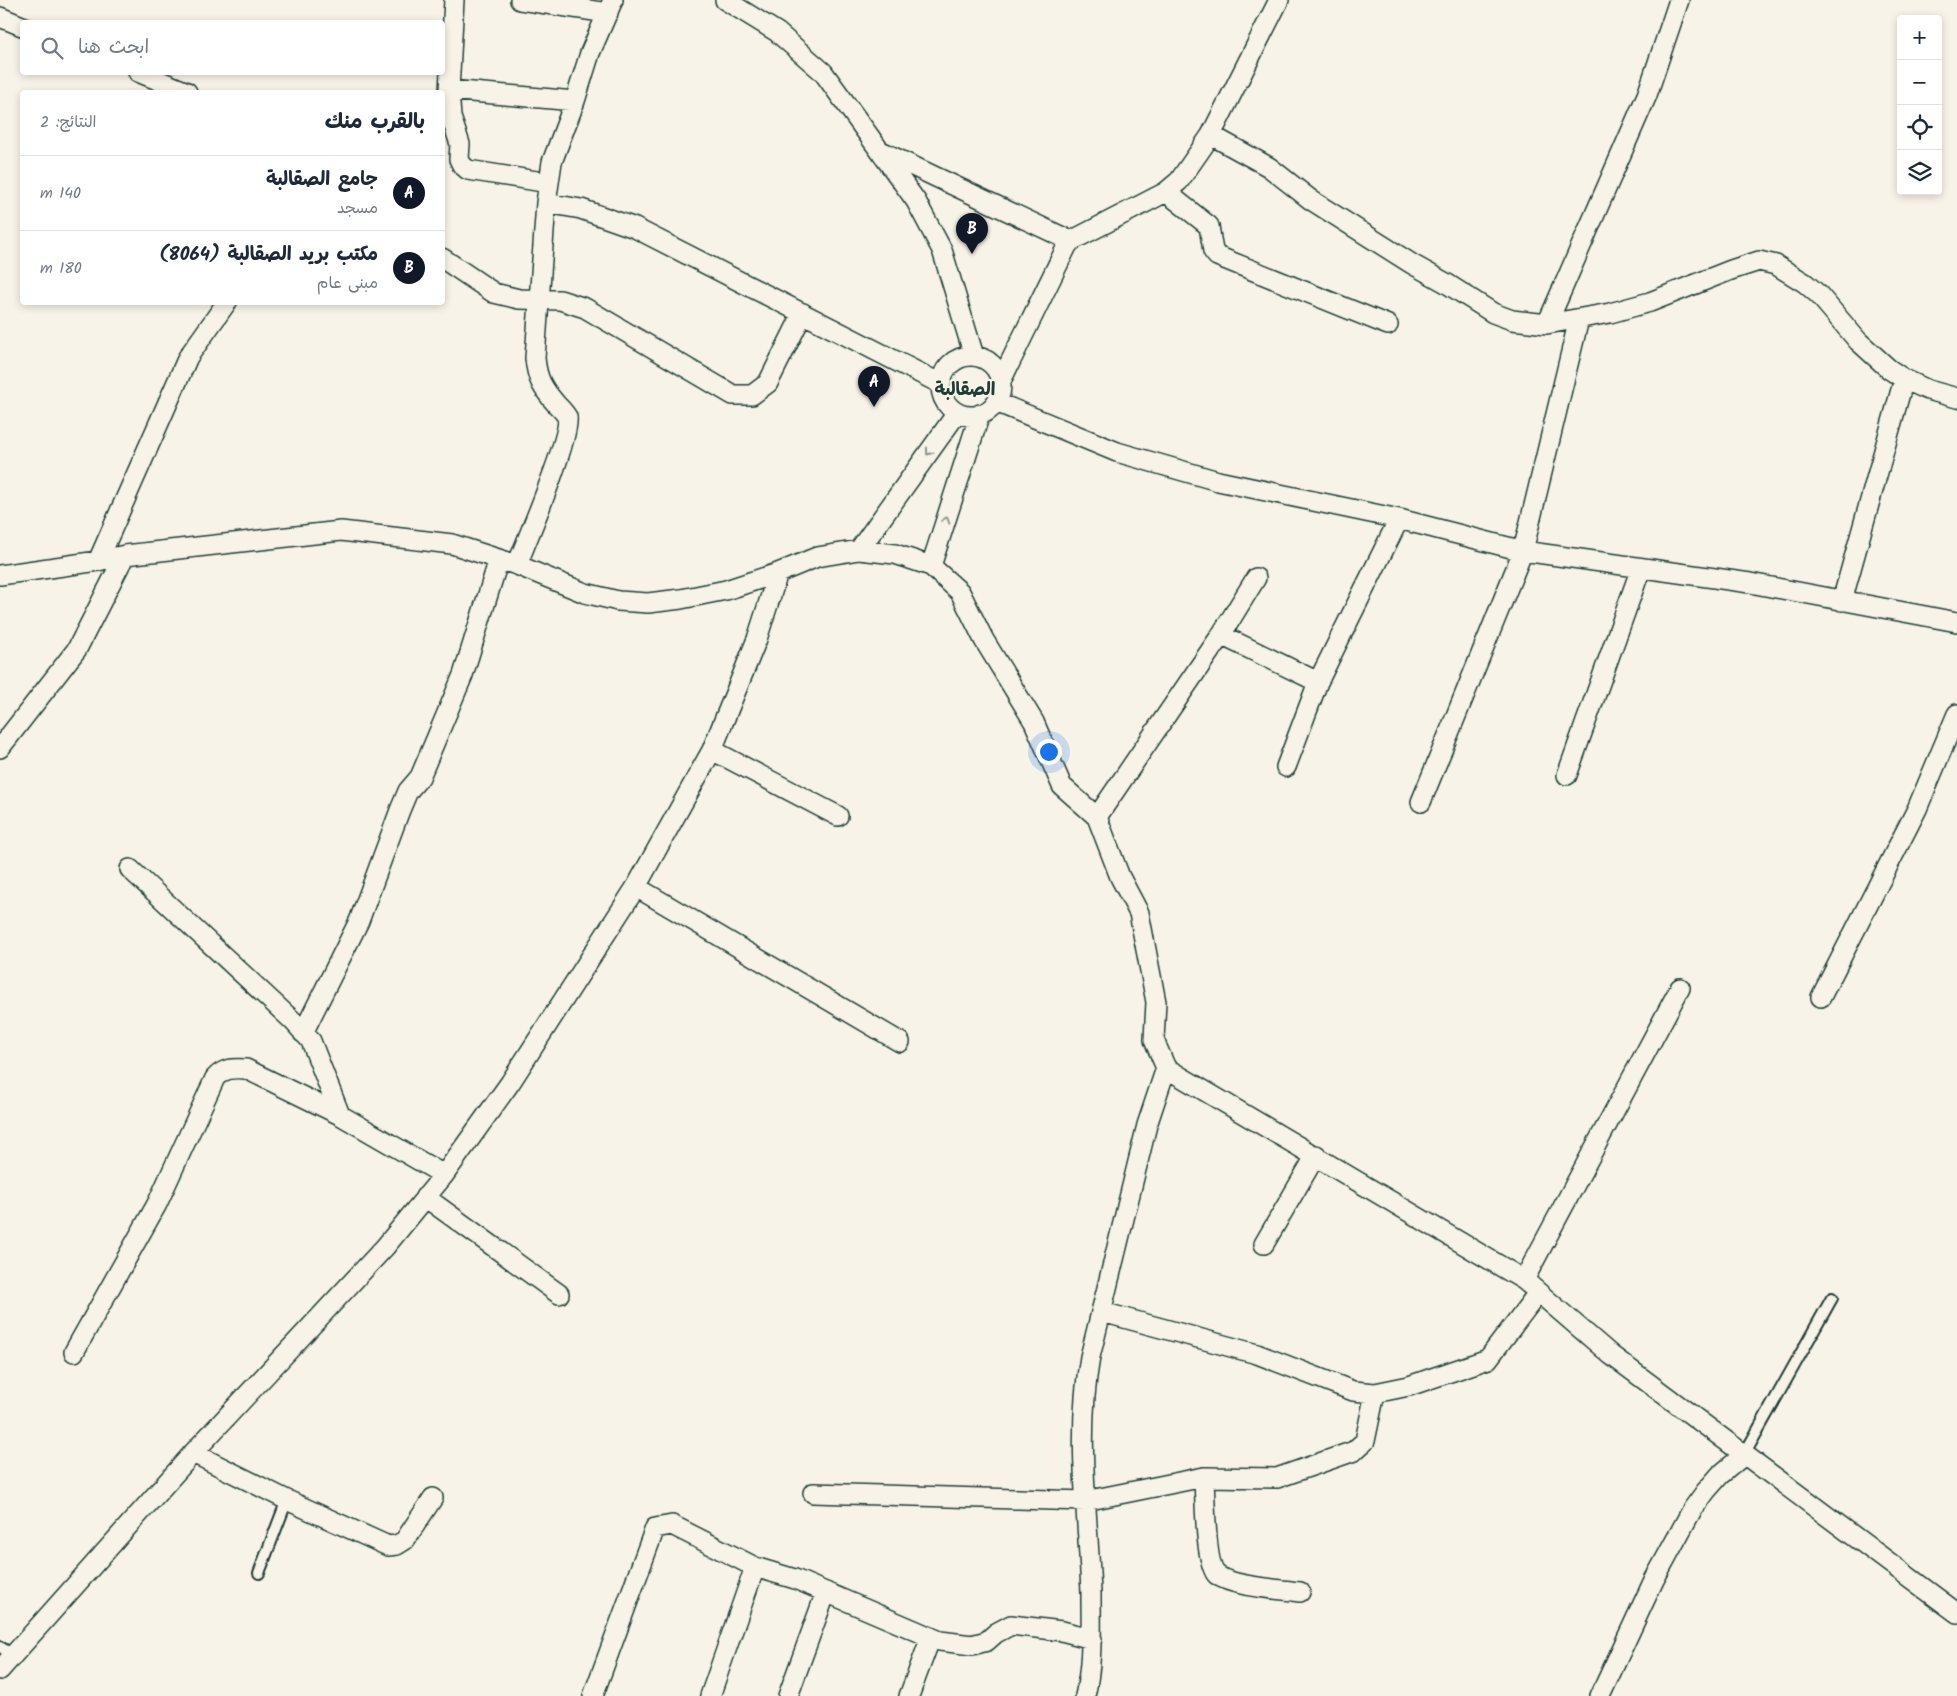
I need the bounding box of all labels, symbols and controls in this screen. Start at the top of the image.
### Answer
map controls [1897,15,1942,195]
button: + [1897,15,1942,60]
search box [20,20,445,75]
text: ابحث هنا [78,33,149,63]
icon: search [38,34,66,62]
button: − [1897,60,1942,105]
button: locate [1897,105,1942,150]
text: بالقرب منك [325,106,425,139]
text: النتائج: 2 [40,110,97,135]
button: layers [1897,150,1942,195]
text: جامع الصقالبة [266,165,378,195]
text: 140 m [40,181,81,206]
text: A [404,181,414,206]
text: مسجد [337,196,378,221]
pin: B [956,213,988,254]
text: مكتب بريد الصقالبة (8064) [159,240,378,270]
text: 180 m [40,256,82,281]
text: B [404,256,414,281]
text: مبنى عام [317,271,378,296]
pin: A [858,366,890,407]
district label: الصقالبة [935,376,995,405]
one-way arrow [926,447,935,456]
one-way arrow [940,516,950,524]
your location [1036,739,1062,765]

